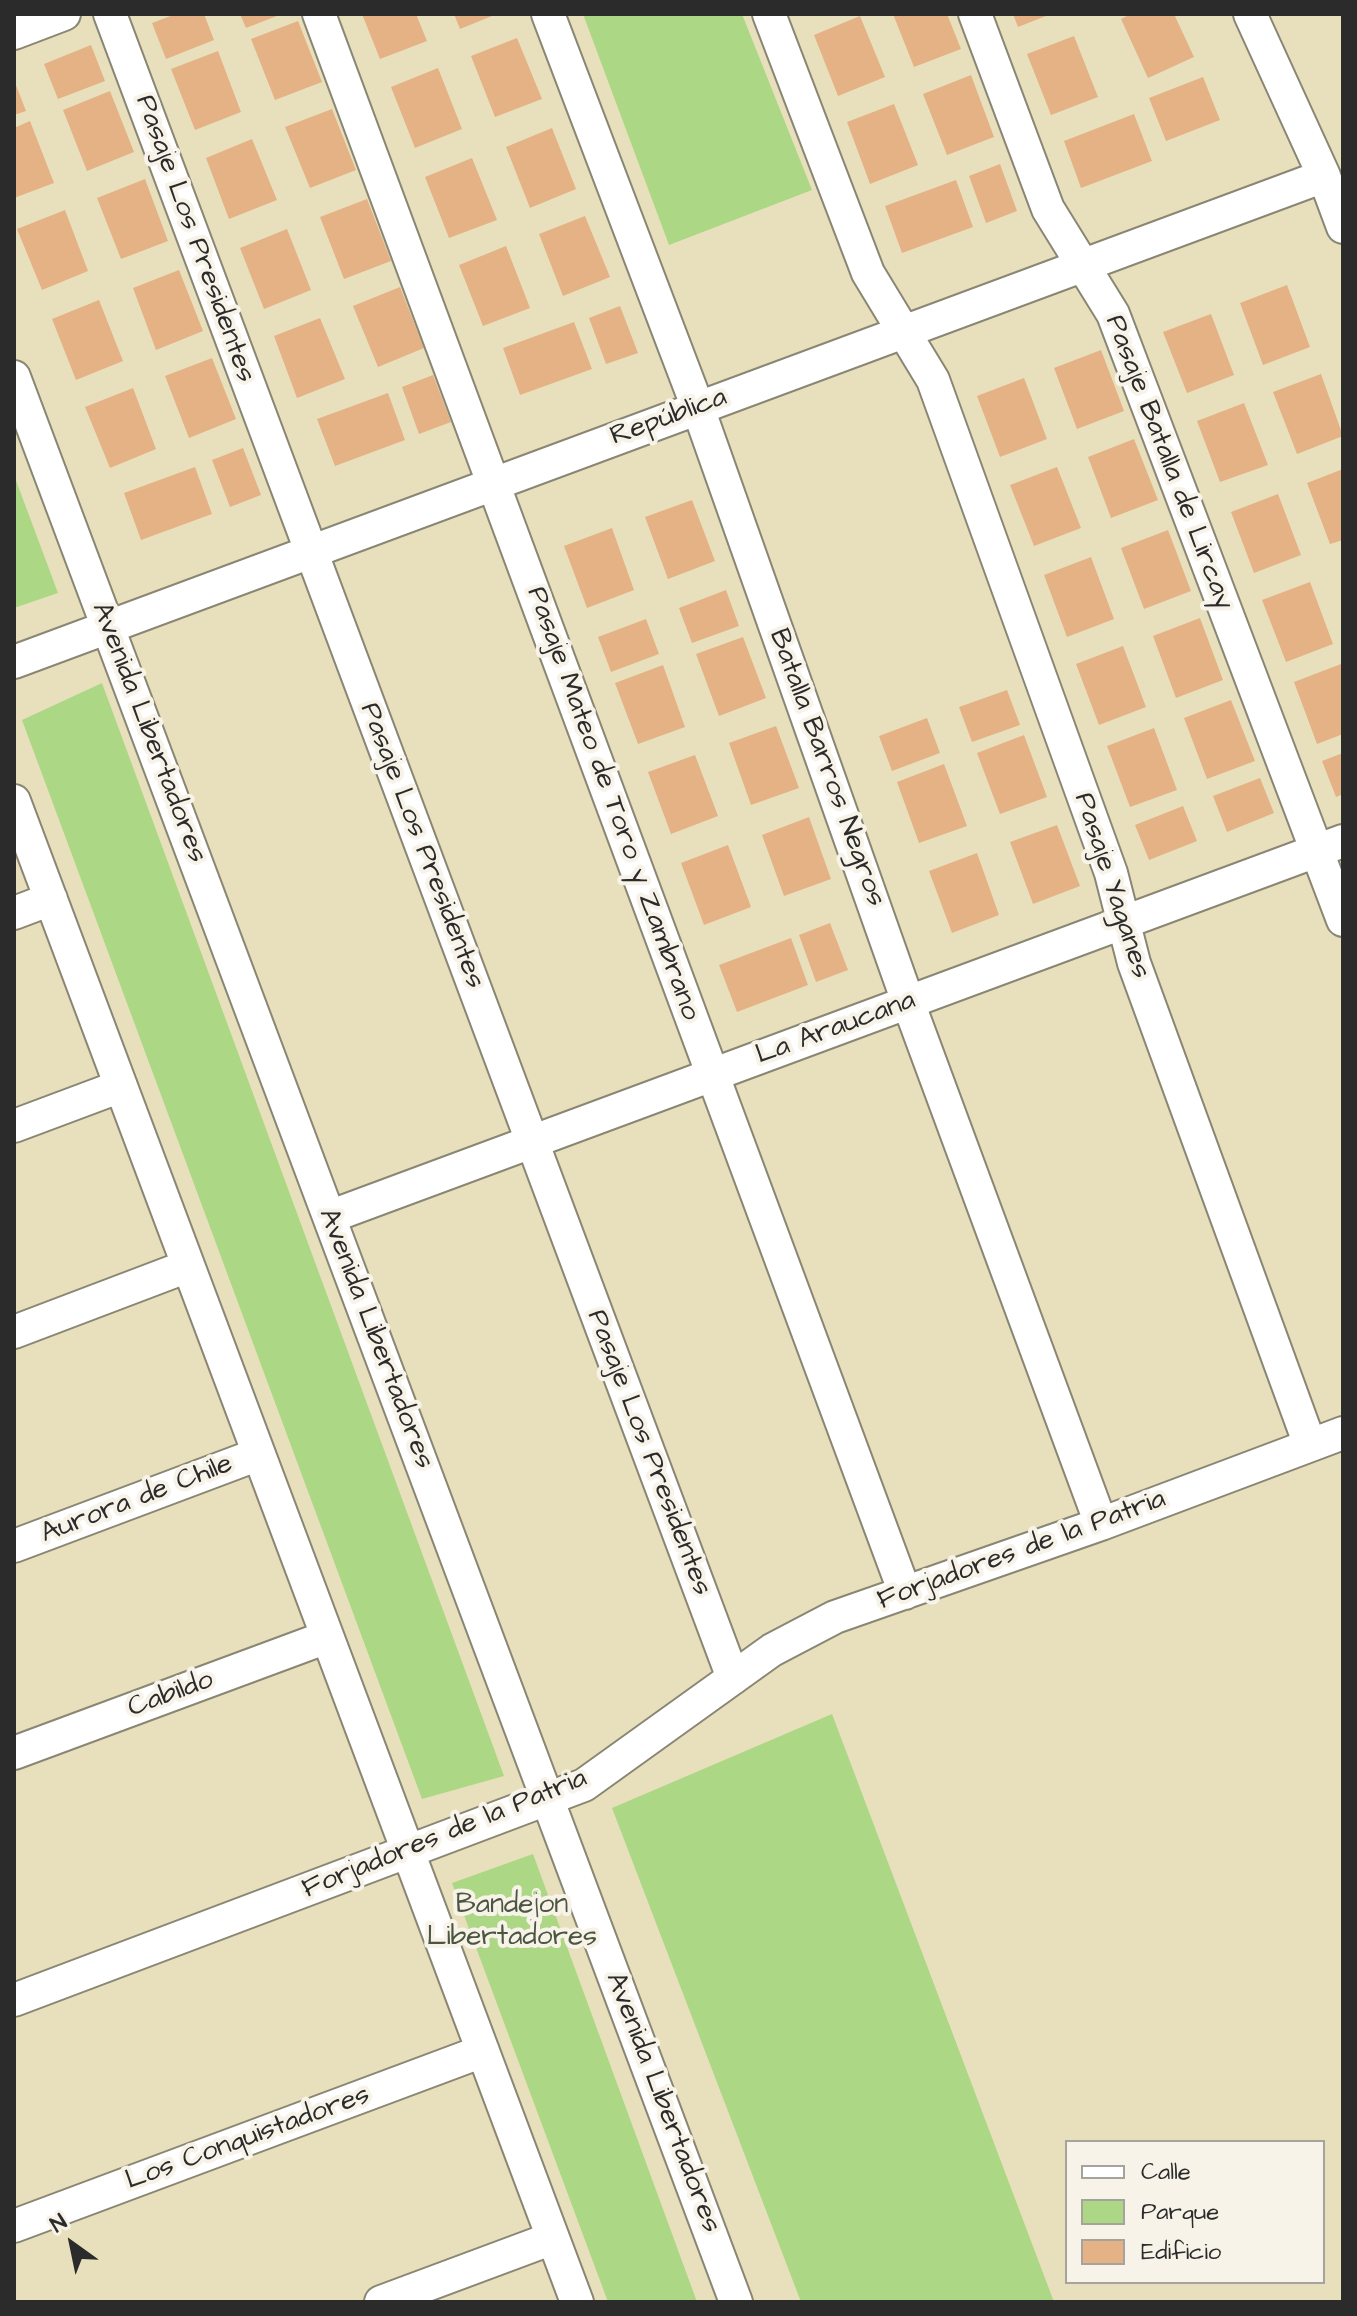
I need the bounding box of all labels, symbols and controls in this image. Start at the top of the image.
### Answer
street label: Pasaje Los Presidentes [126,91,262,387]
street label: Pasaje Batalla de Lircay [1096,311,1240,615]
street label: República [606,381,732,455]
street label: Pasaje Mateo de Toro y Zambrano [518,583,706,1025]
street label: Avenida Libertadores [83,598,213,868]
street label: Batalla Barros Negros [760,625,892,911]
street label: Pasaje Los Presidentes [351,699,491,993]
street label: Pasaje Yaganes [1065,789,1157,983]
street label: La Araucana [752,985,920,1073]
street label: Avenida Libertadores [310,1204,440,1474]
street label: Pasaje Los Presidentes [578,1306,718,1600]
street label: Aurora de Chile [36,1448,238,1552]
street label: Forjadores de la Patria [874,1483,1170,1619]
street label: Cabildo [124,1664,218,1726]
street label: Forjadores de la Patria [298,1763,592,1907]
park label: Bandejon Libertadores [427,1889,597,1955]
street label: Avenida Libertadores [597,1968,727,2238]
street label: Los Conquistadores [121,2079,375,2199]
legend [1065,2140,1325,2284]
text: Calle [1141,2155,1191,2189]
text: Parque [1141,2195,1219,2229]
north arrow [32,2204,112,2284]
text: N [44,2207,73,2240]
text: Edificio [1141,2235,1221,2269]

